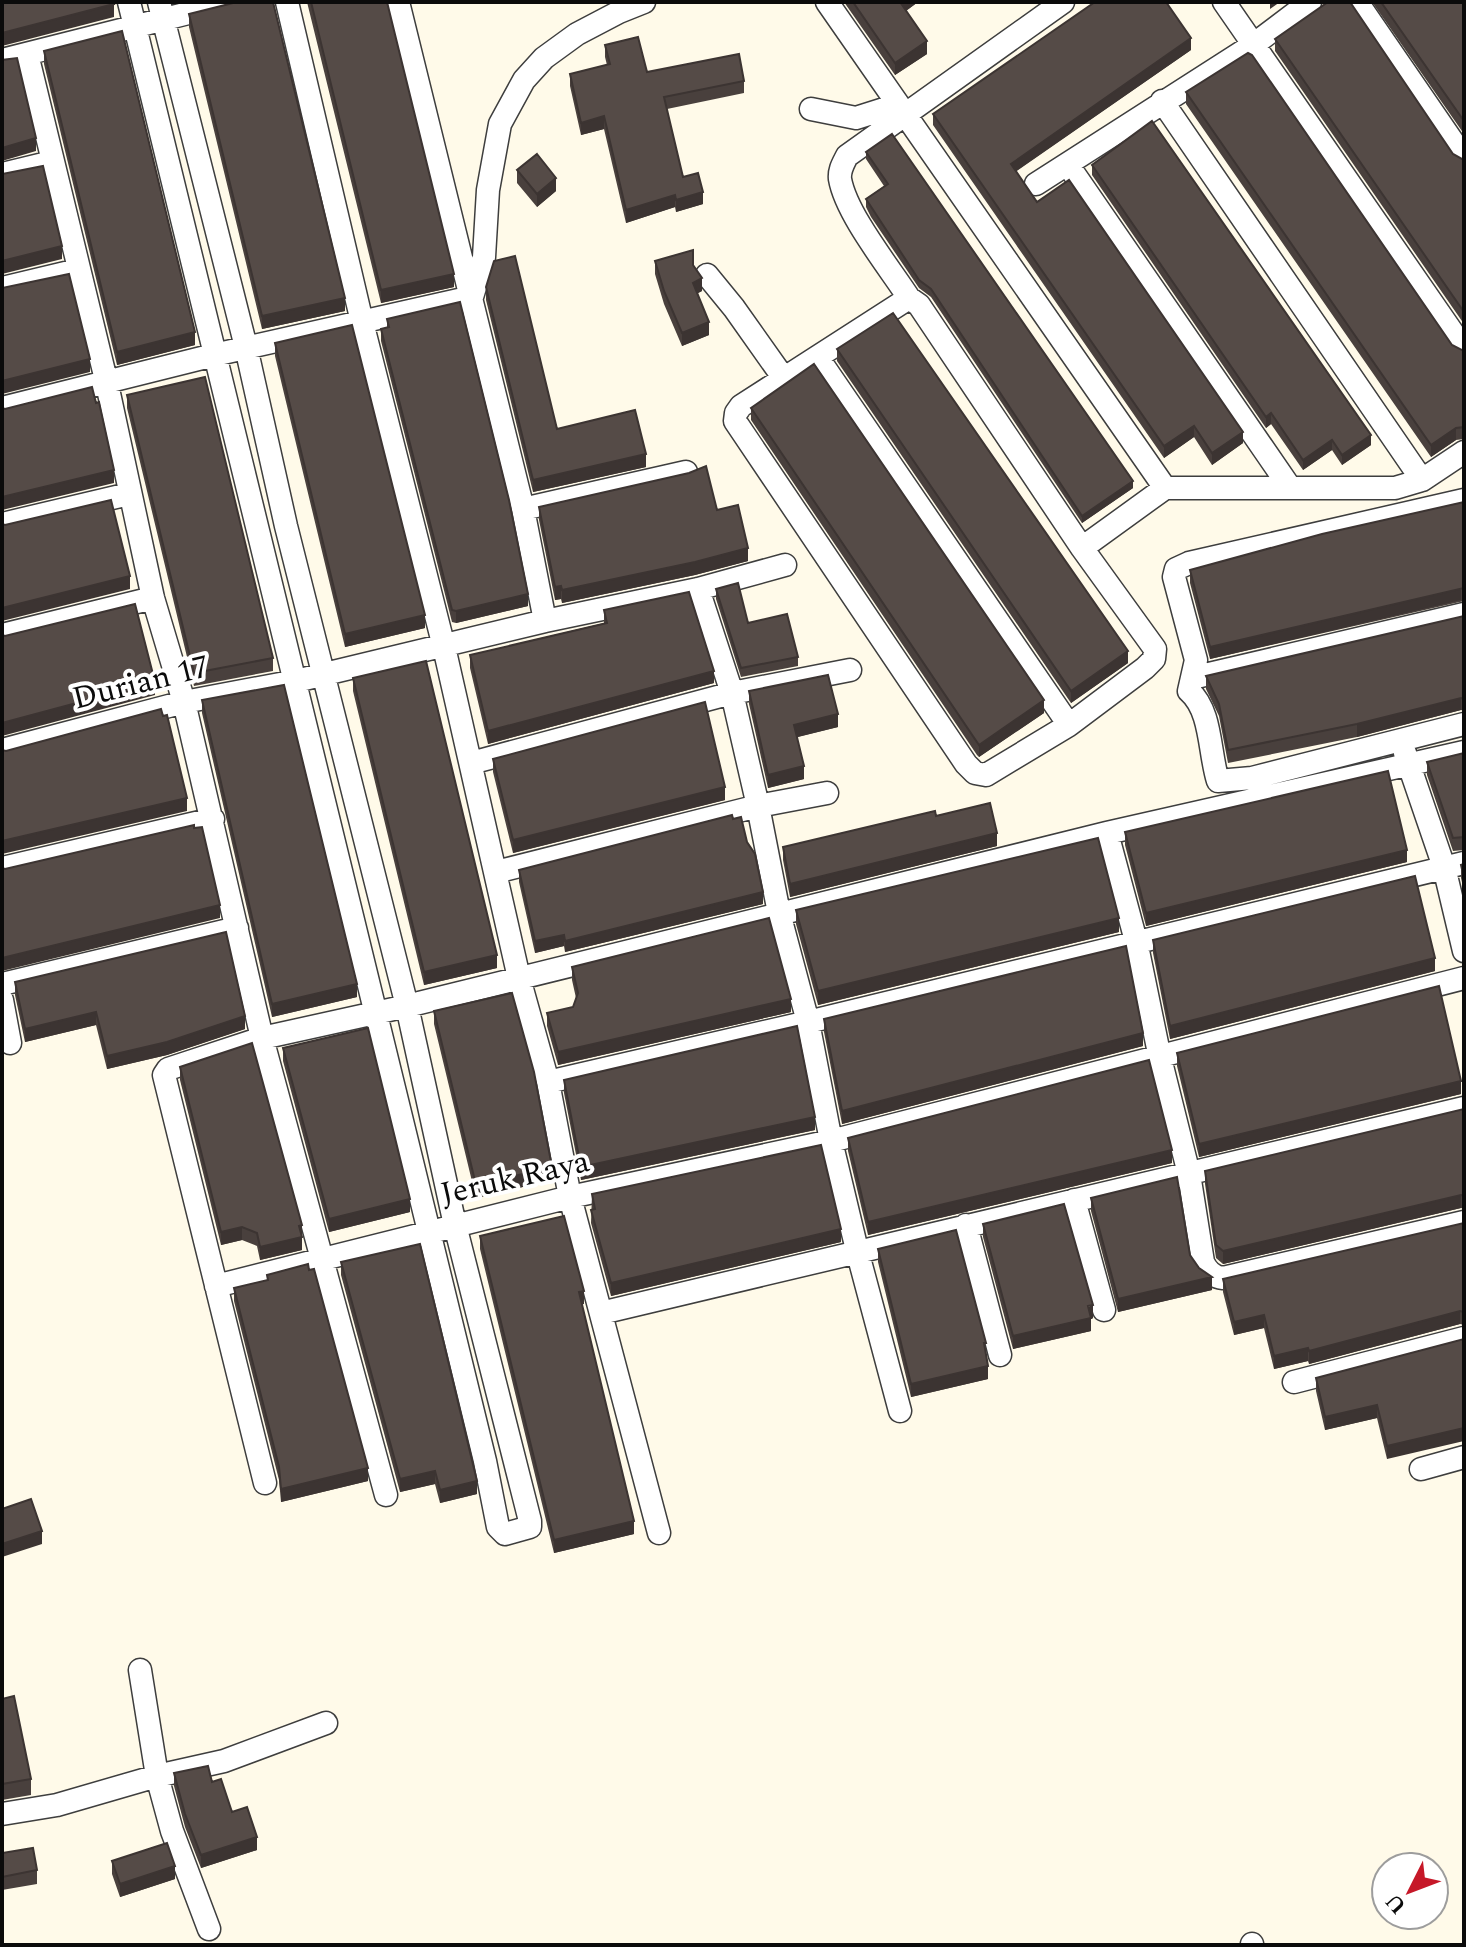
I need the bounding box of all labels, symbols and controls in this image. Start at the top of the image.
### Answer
street label: Durian 17 [67,642,215,724]
street label: Jeruk Raya [436,1137,595,1219]
north arrow [1370,1851,1450,1931]
text: U [1378,1885,1415,1921]

